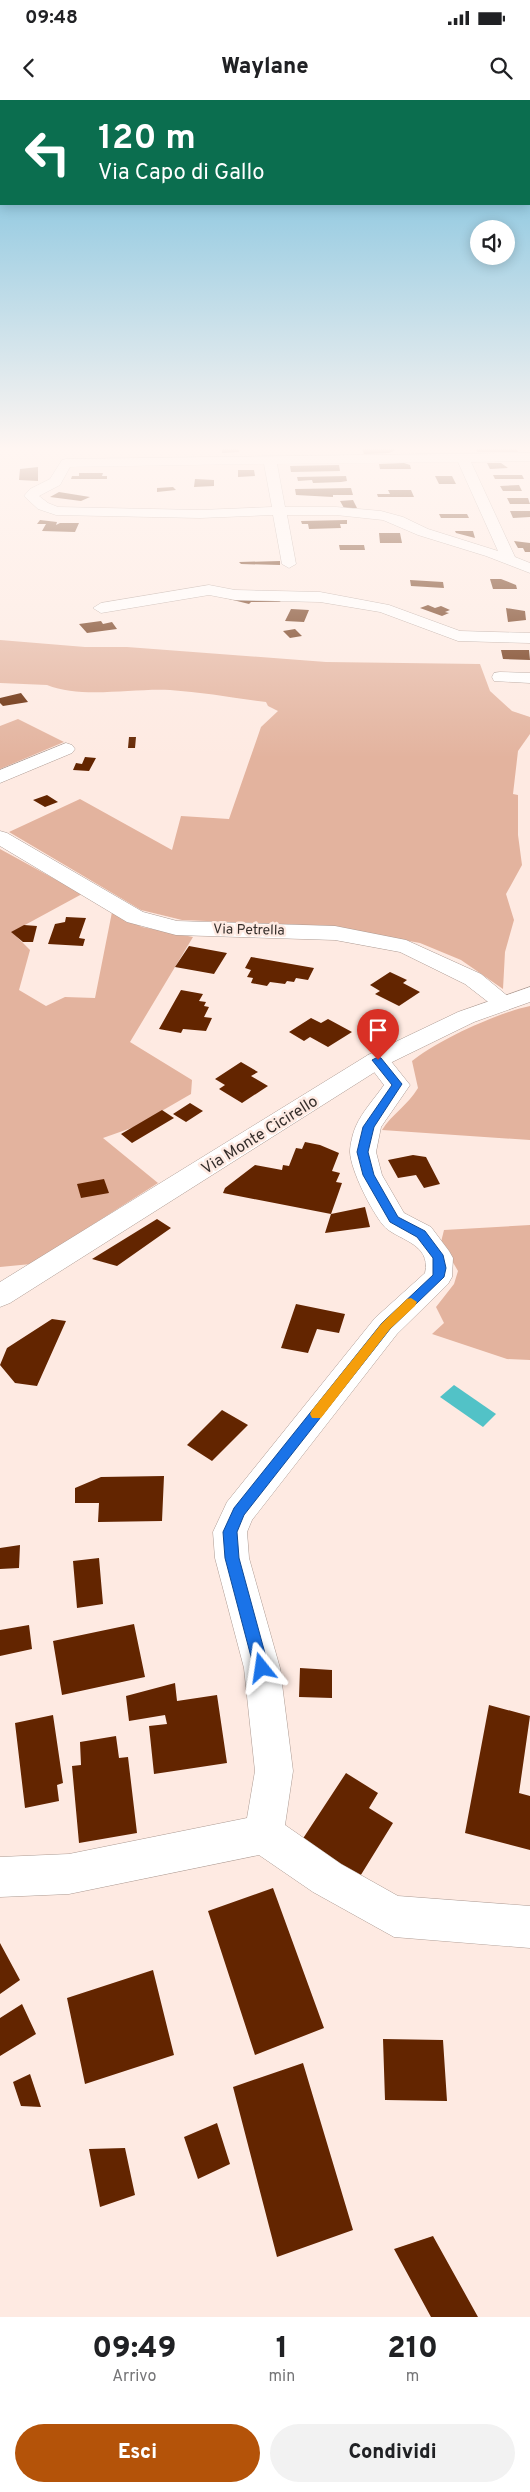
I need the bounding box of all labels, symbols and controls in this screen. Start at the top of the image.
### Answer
text: 09:48 [25,6,78,30]
icon: back [15,54,43,82]
text: Waylane [221,54,309,81]
icon: search [487,54,515,82]
text: 120 m [98,117,196,161]
icon: left [15,120,80,185]
text: Via Capo di Gallo [98,160,265,187]
map controls [470,220,515,265]
button: sound [470,220,515,265]
street label: Via Petrella [213,921,285,940]
pin [357,1009,399,1060]
icon: arrive [364,1016,392,1044]
street label: Via Monte Cicirello [198,1092,322,1180]
position arrow [235,1641,287,1693]
text: 09:49 [92,2331,176,2368]
text: 1 [276,2331,288,2368]
text: 210 [387,2331,438,2368]
text: Arrivo [112,2367,156,2387]
text: min [269,2367,295,2387]
text: m [406,2367,419,2387]
button: Esci [15,2424,260,2482]
button: Condividi [270,2424,515,2482]

